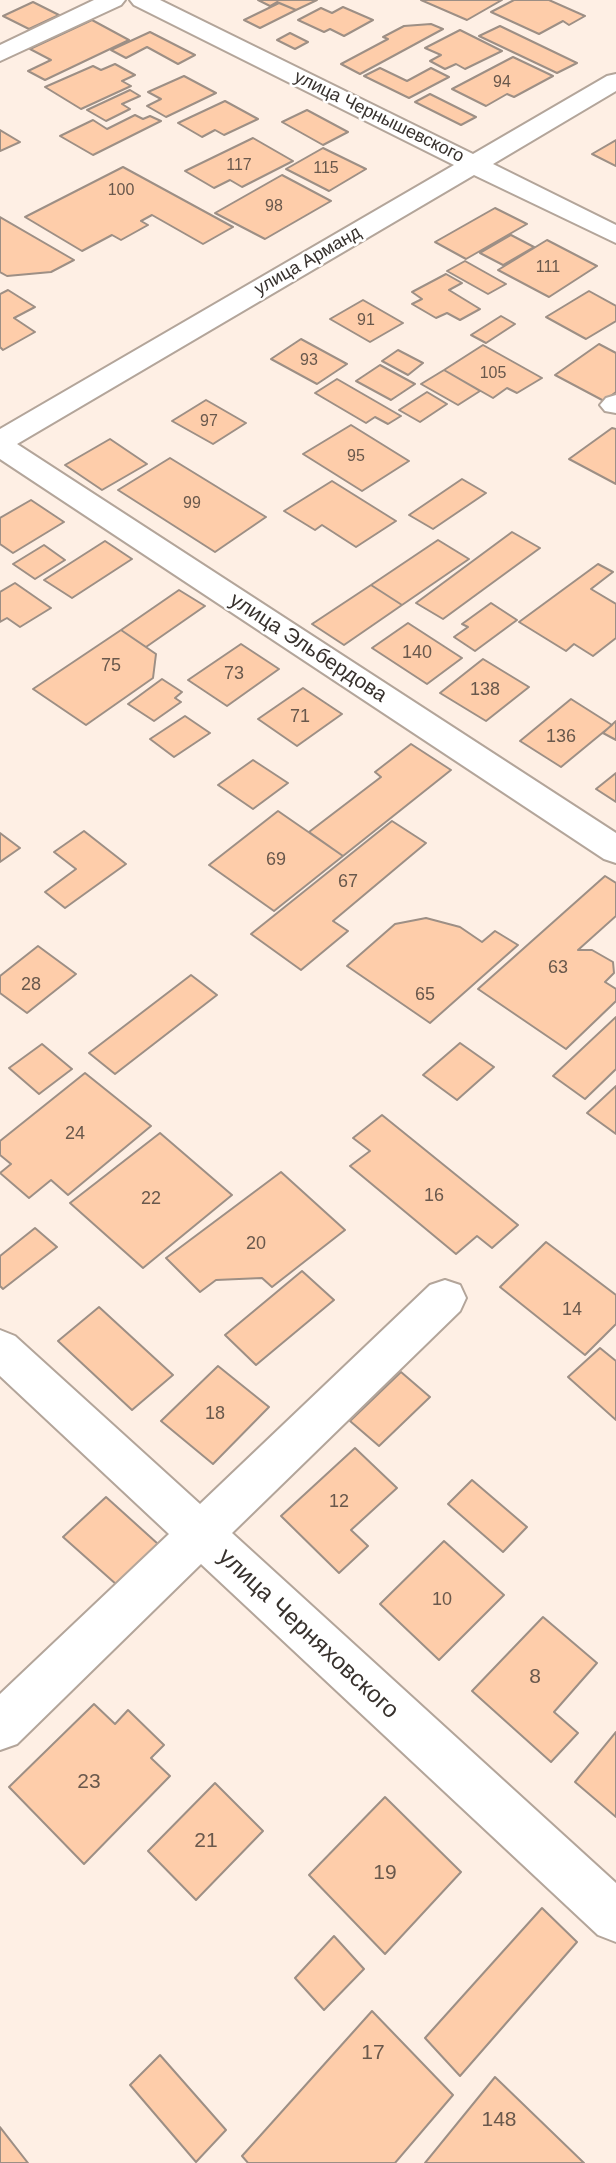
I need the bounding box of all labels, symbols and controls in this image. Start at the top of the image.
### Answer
street label: улица Чернышевского [290,66,468,168]
house number: 94 [493,73,511,93]
house number: 117 [226,156,252,176]
house number: 115 [313,159,339,179]
house number: 100 [108,181,134,201]
house number: 98 [265,197,283,217]
street label: улица Арманд [251,222,365,300]
house number: 111 [536,258,560,278]
house number: 91 [357,311,375,331]
house number: 93 [300,351,318,371]
house number: 105 [480,364,506,384]
house number: 97 [200,412,218,432]
house number: 95 [347,447,365,467]
house number: 99 [183,494,201,514]
street label: улица Эльбердова [225,588,391,708]
house number: 140 [402,642,432,664]
house number: 75 [101,655,121,677]
house number: 73 [224,663,244,685]
house number: 138 [470,679,500,701]
house number: 71 [290,706,310,728]
house number: 136 [546,726,576,748]
house number: 69 [266,849,286,871]
house number: 67 [338,871,358,893]
house number: 63 [548,957,568,979]
house number: 28 [21,974,41,996]
house number: 65 [415,984,435,1006]
house number: 24 [65,1123,85,1145]
house number: 16 [424,1185,444,1207]
house number: 22 [141,1188,161,1210]
house number: 20 [246,1233,266,1255]
house number: 14 [562,1299,582,1321]
house number: 18 [205,1403,225,1425]
house number: 12 [329,1491,349,1513]
street label: улица Черняховского [212,1543,404,1725]
house number: 10 [432,1589,452,1611]
house number: 8 [529,1664,541,1690]
house number: 23 [77,1769,101,1795]
house number: 21 [194,1828,218,1854]
house number: 19 [373,1860,397,1886]
house number: 17 [361,2040,385,2066]
house number: 148 [481,2107,517,2133]

